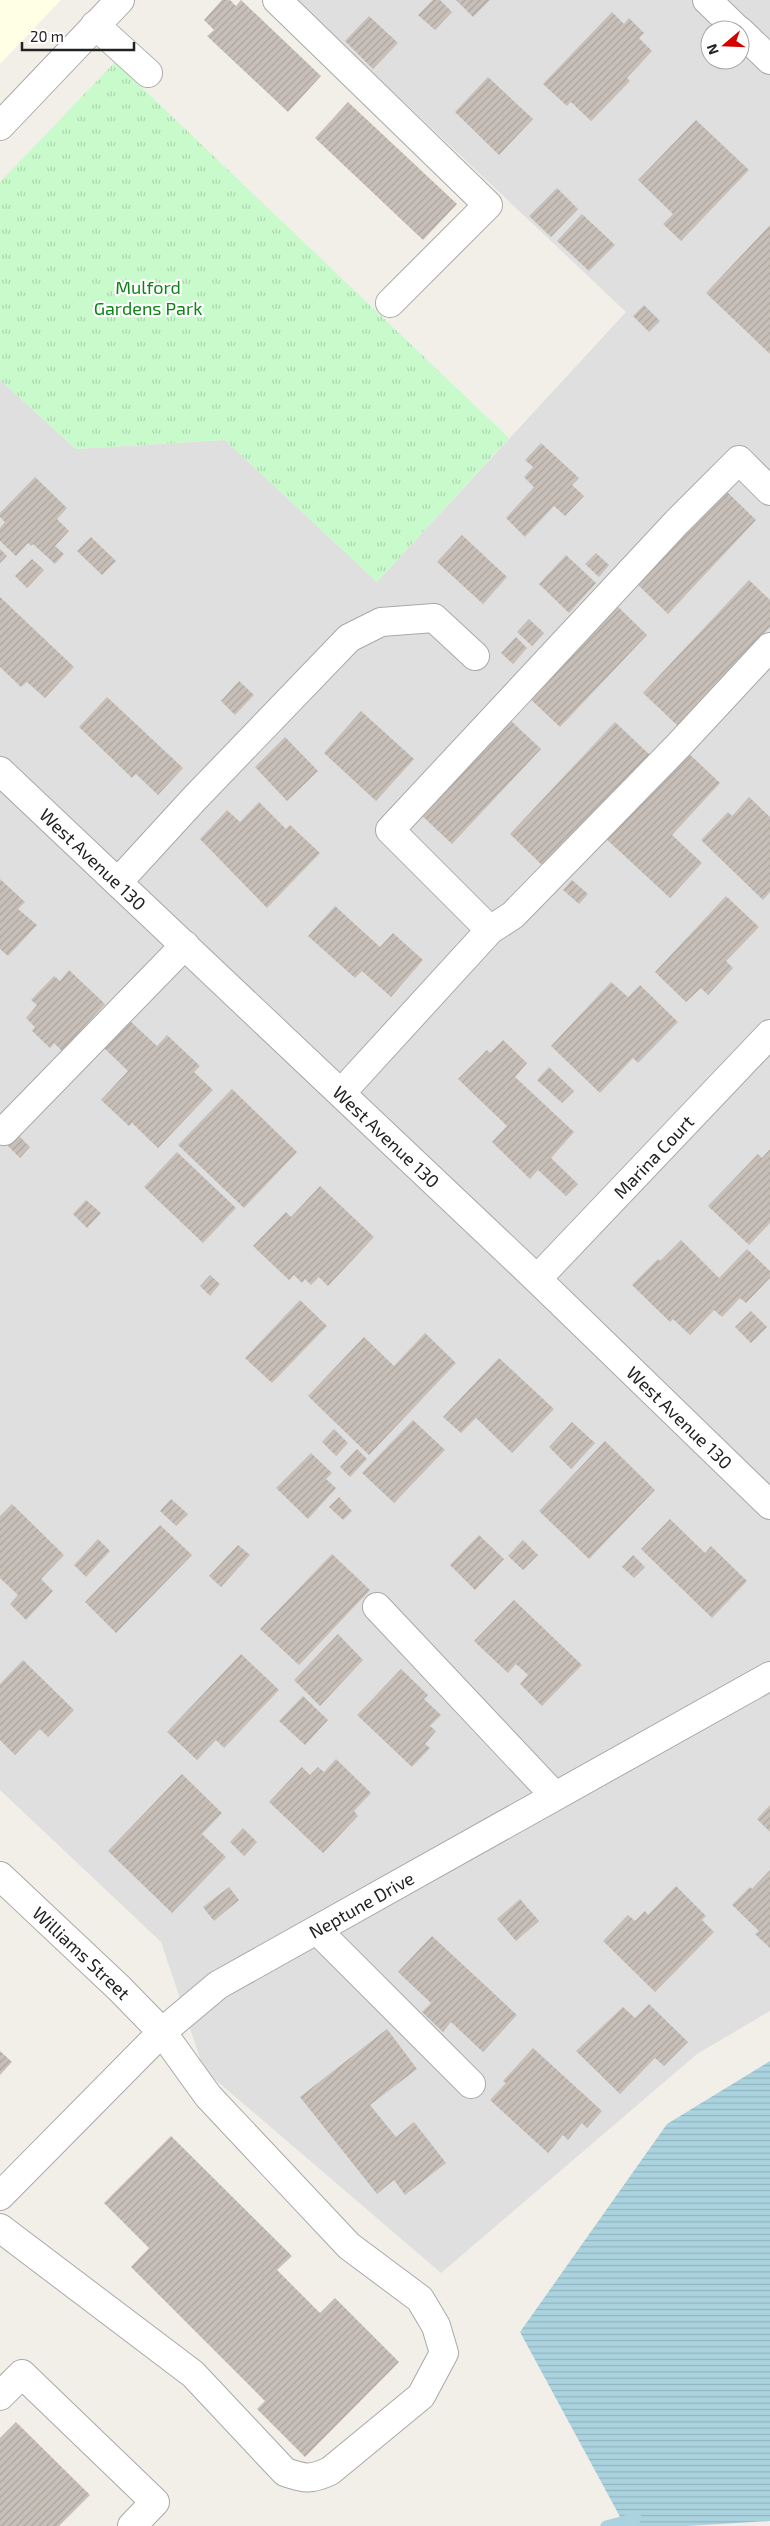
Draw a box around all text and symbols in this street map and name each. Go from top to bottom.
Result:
scale bar [22,20,135,52]
north arrow [700,20,750,70]
text: 20 m [30,27,64,45]
text: N [703,42,722,57]
park label: Mulford Gardens Park [94,276,202,319]
street label: West Avenue 130 [35,803,151,915]
street label: West Avenue 130 [329,1081,444,1192]
street label: Marina Court [609,1110,698,1203]
street label: West Avenue 130 [622,1361,737,1473]
street label: Neptune Drive [305,1867,418,1943]
street label: Williams Street [28,1902,135,2004]

